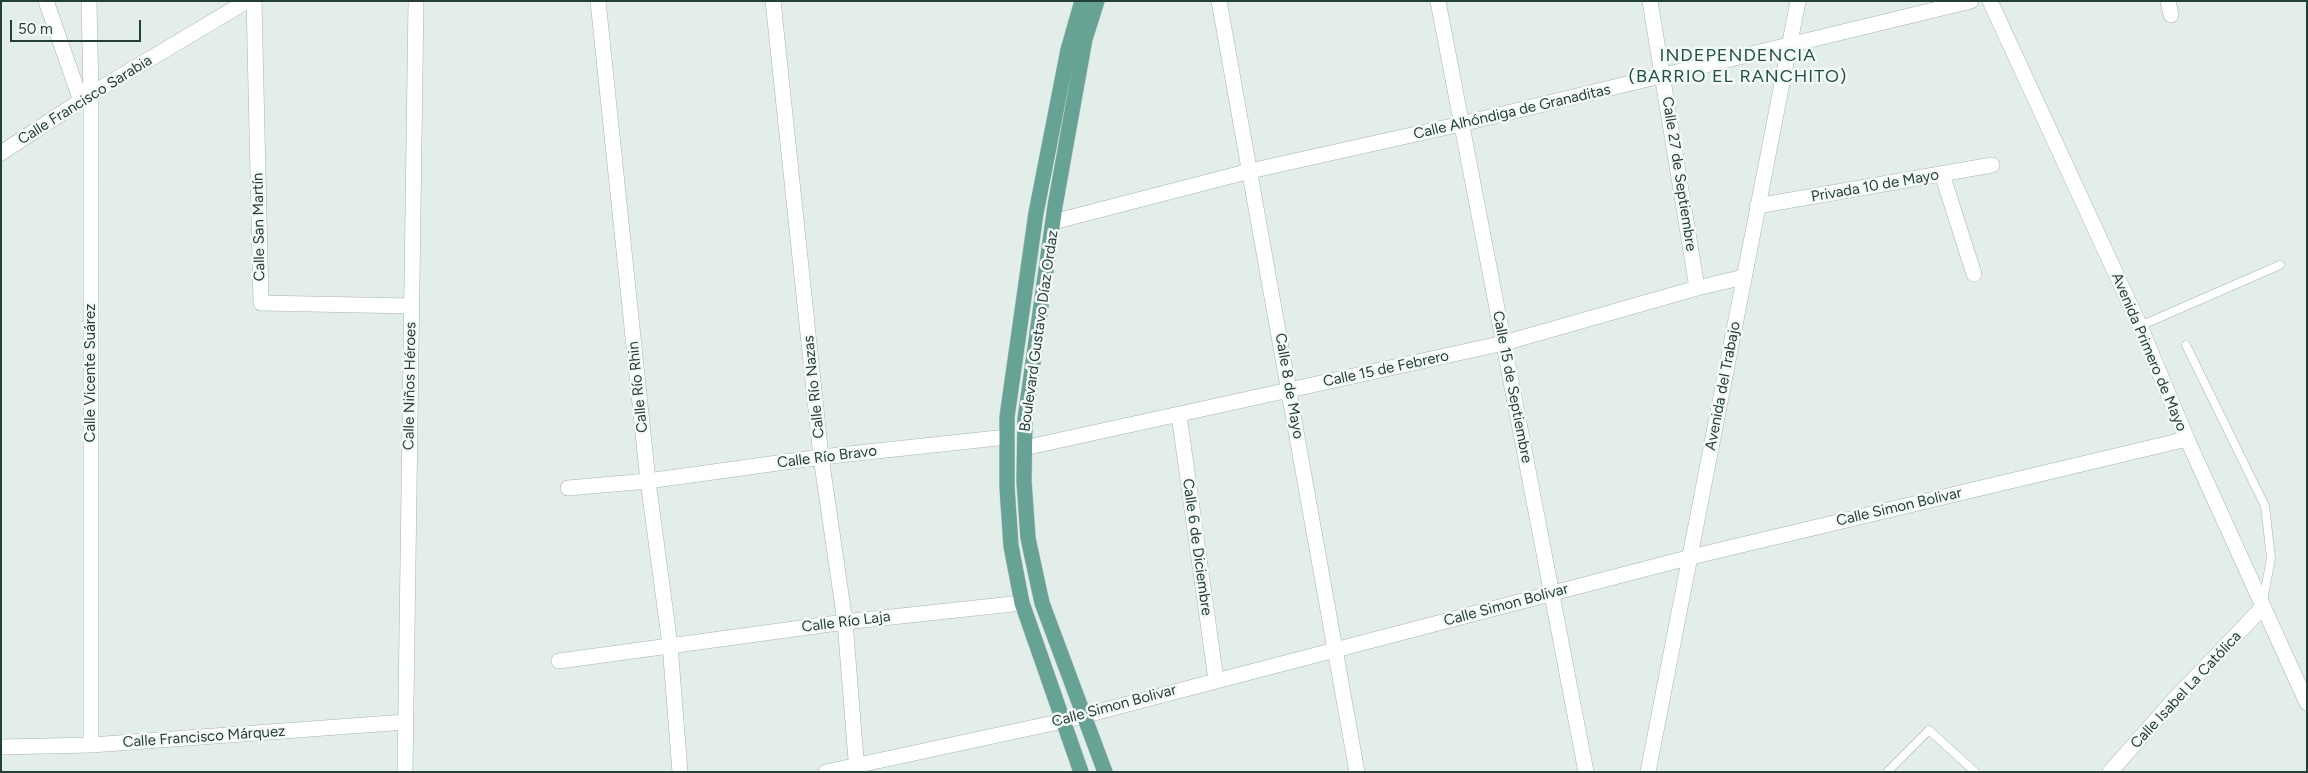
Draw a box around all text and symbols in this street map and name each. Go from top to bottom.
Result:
scale bar [12,10,144,42]
text: 50 m [18,20,53,38]
district label: INDEPENDENCIA (BARRIO EL RANCHITO) [1626,45,1850,88]
street label: Calle Francisco Sarabia [15,51,155,149]
street label: Calle Alhóndiga de Granaditas [1412,81,1612,143]
street label: Calle 27 de Septiembre [1658,95,1700,253]
street label: Privada 10 de Mayo [1810,166,1940,206]
street label: Calle San Martín [249,172,269,282]
street label: Boulevard Gustavo Díaz Ordaz [1016,229,1062,433]
street label: Avenida Primero de Mayo [2107,270,2191,434]
street label: Calle Vicente Suárez [82,304,100,442]
street label: Calle 15 de Septiembre [1488,309,1536,465]
street label: Avenida del Trabajo [1702,320,1744,452]
street label: Calle Niños Héroes [400,322,420,450]
street label: Calle 8 de Mayo [1271,332,1307,440]
street label: Calle Río Nazas [800,335,828,439]
street label: Calle Río Rhin [624,340,652,434]
street label: Calle 15 de Febrero [1321,347,1451,391]
street label: Calle Río Bravo [776,442,878,472]
street label: Calle 6 de Diciembre [1178,477,1216,617]
street label: Calle Simon Bolivar [1835,484,1963,530]
street label: Calle Simon Bolivar [1442,580,1570,630]
street label: Calle Río Laja [801,608,891,636]
street label: Calle Isabel La Católica [2127,627,2245,753]
street label: Calle Simon Bolivar [1050,681,1178,731]
street label: Calle Francisco Márquez [122,722,286,752]

